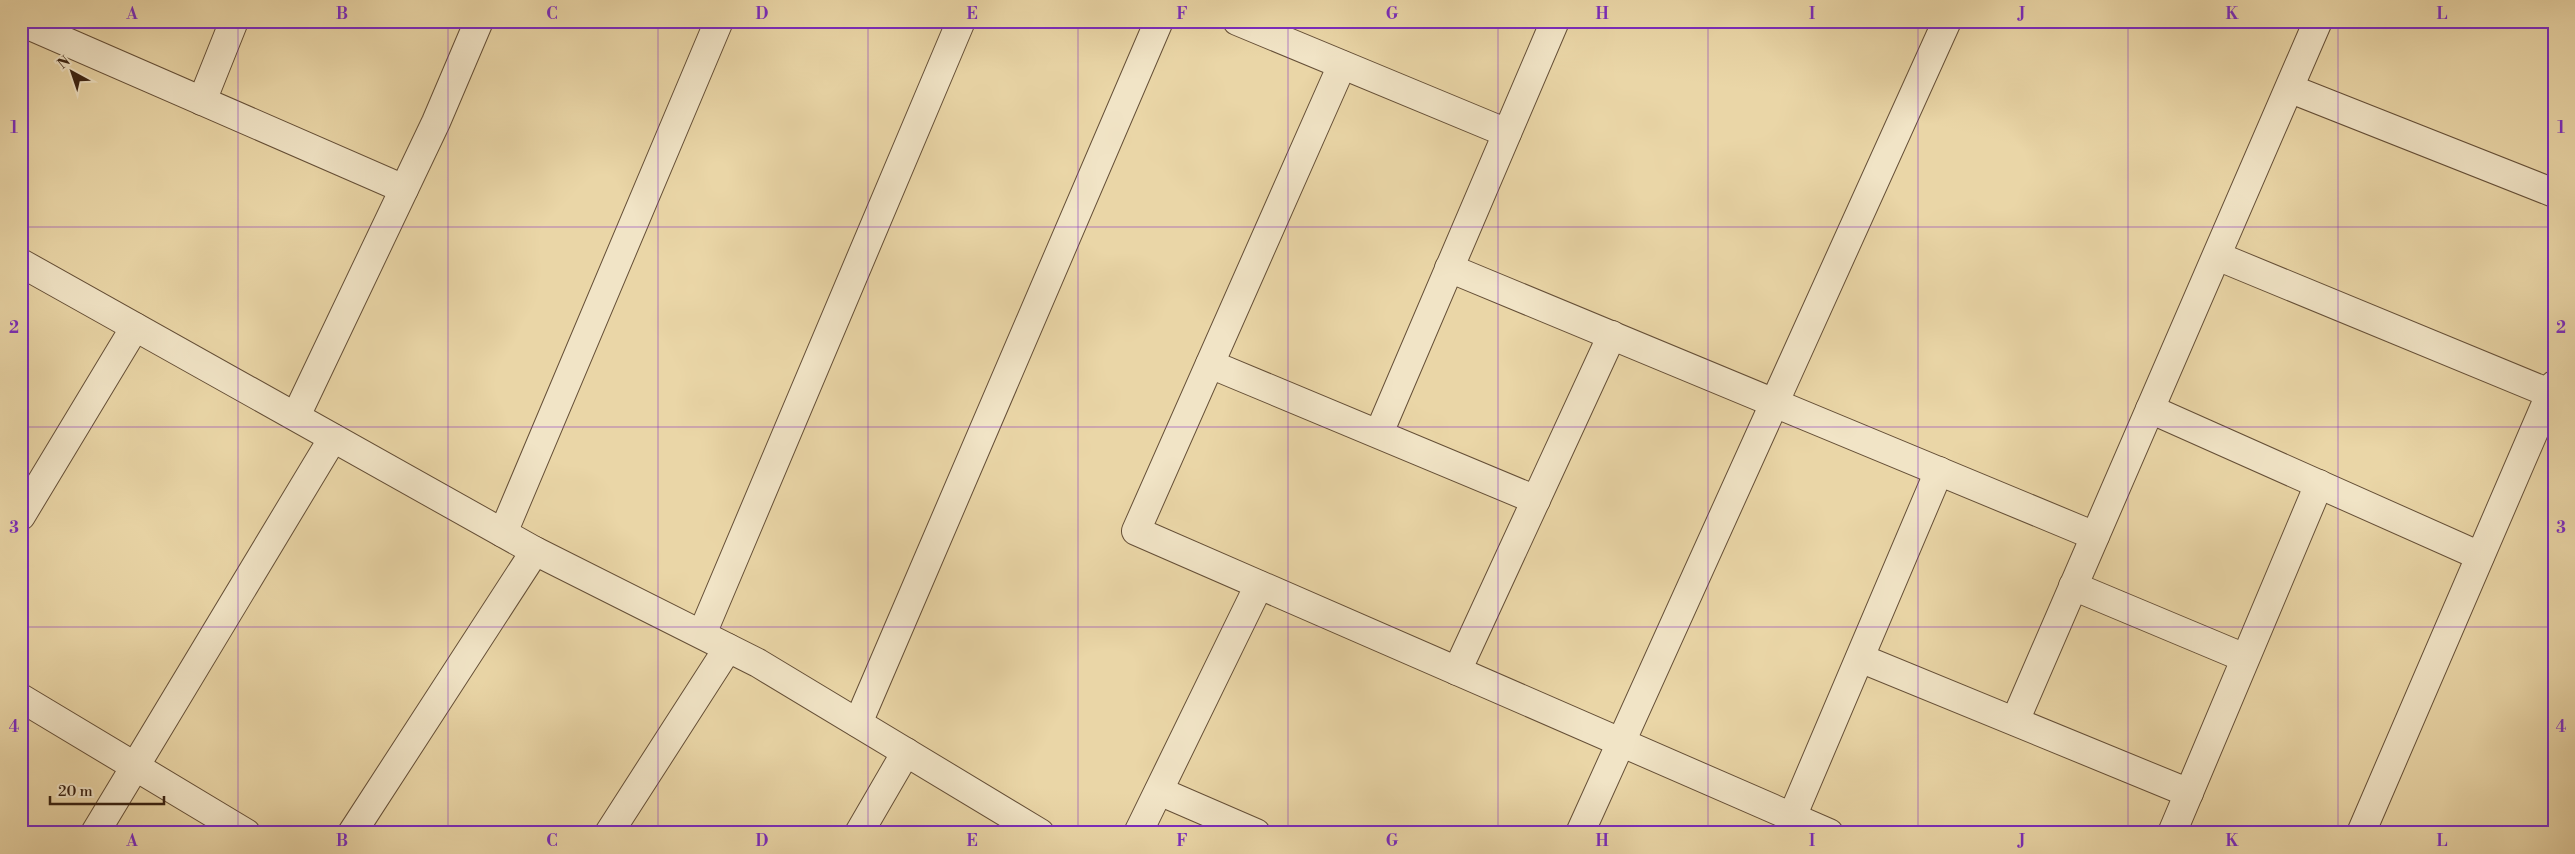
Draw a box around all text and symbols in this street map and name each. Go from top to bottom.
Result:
text: A [125,4,138,24]
text: B [336,4,348,24]
text: C [546,4,558,24]
text: D [756,4,769,24]
text: E [966,4,978,24]
text: F [1176,4,1188,24]
text: G [1386,4,1399,24]
text: H [1595,4,1609,24]
text: I [1809,4,1815,24]
text: J [2017,4,2025,24]
text: K [2226,4,2240,24]
text: L [2437,4,2448,24]
north arrow [48,48,98,98]
text: N [54,52,74,73]
text: 1 [10,118,18,138]
text: 1 [2557,118,2565,138]
text: 2 [9,318,19,338]
text: 2 [2556,318,2566,338]
text: 3 [9,518,19,538]
text: 3 [2556,518,2566,538]
text: 4 [9,717,20,737]
text: 4 [2556,717,2567,737]
scale bar [50,774,164,806]
text: 20 m [58,782,93,801]
text: A [125,831,138,851]
text: B [336,831,348,851]
text: C [546,831,558,851]
text: D [756,831,769,851]
text: E [966,831,978,851]
text: F [1176,831,1188,851]
text: G [1386,831,1399,851]
text: H [1595,831,1609,851]
text: I [1809,831,1815,851]
text: J [2017,831,2025,851]
text: K [2226,831,2240,851]
text: L [2437,831,2448,851]

